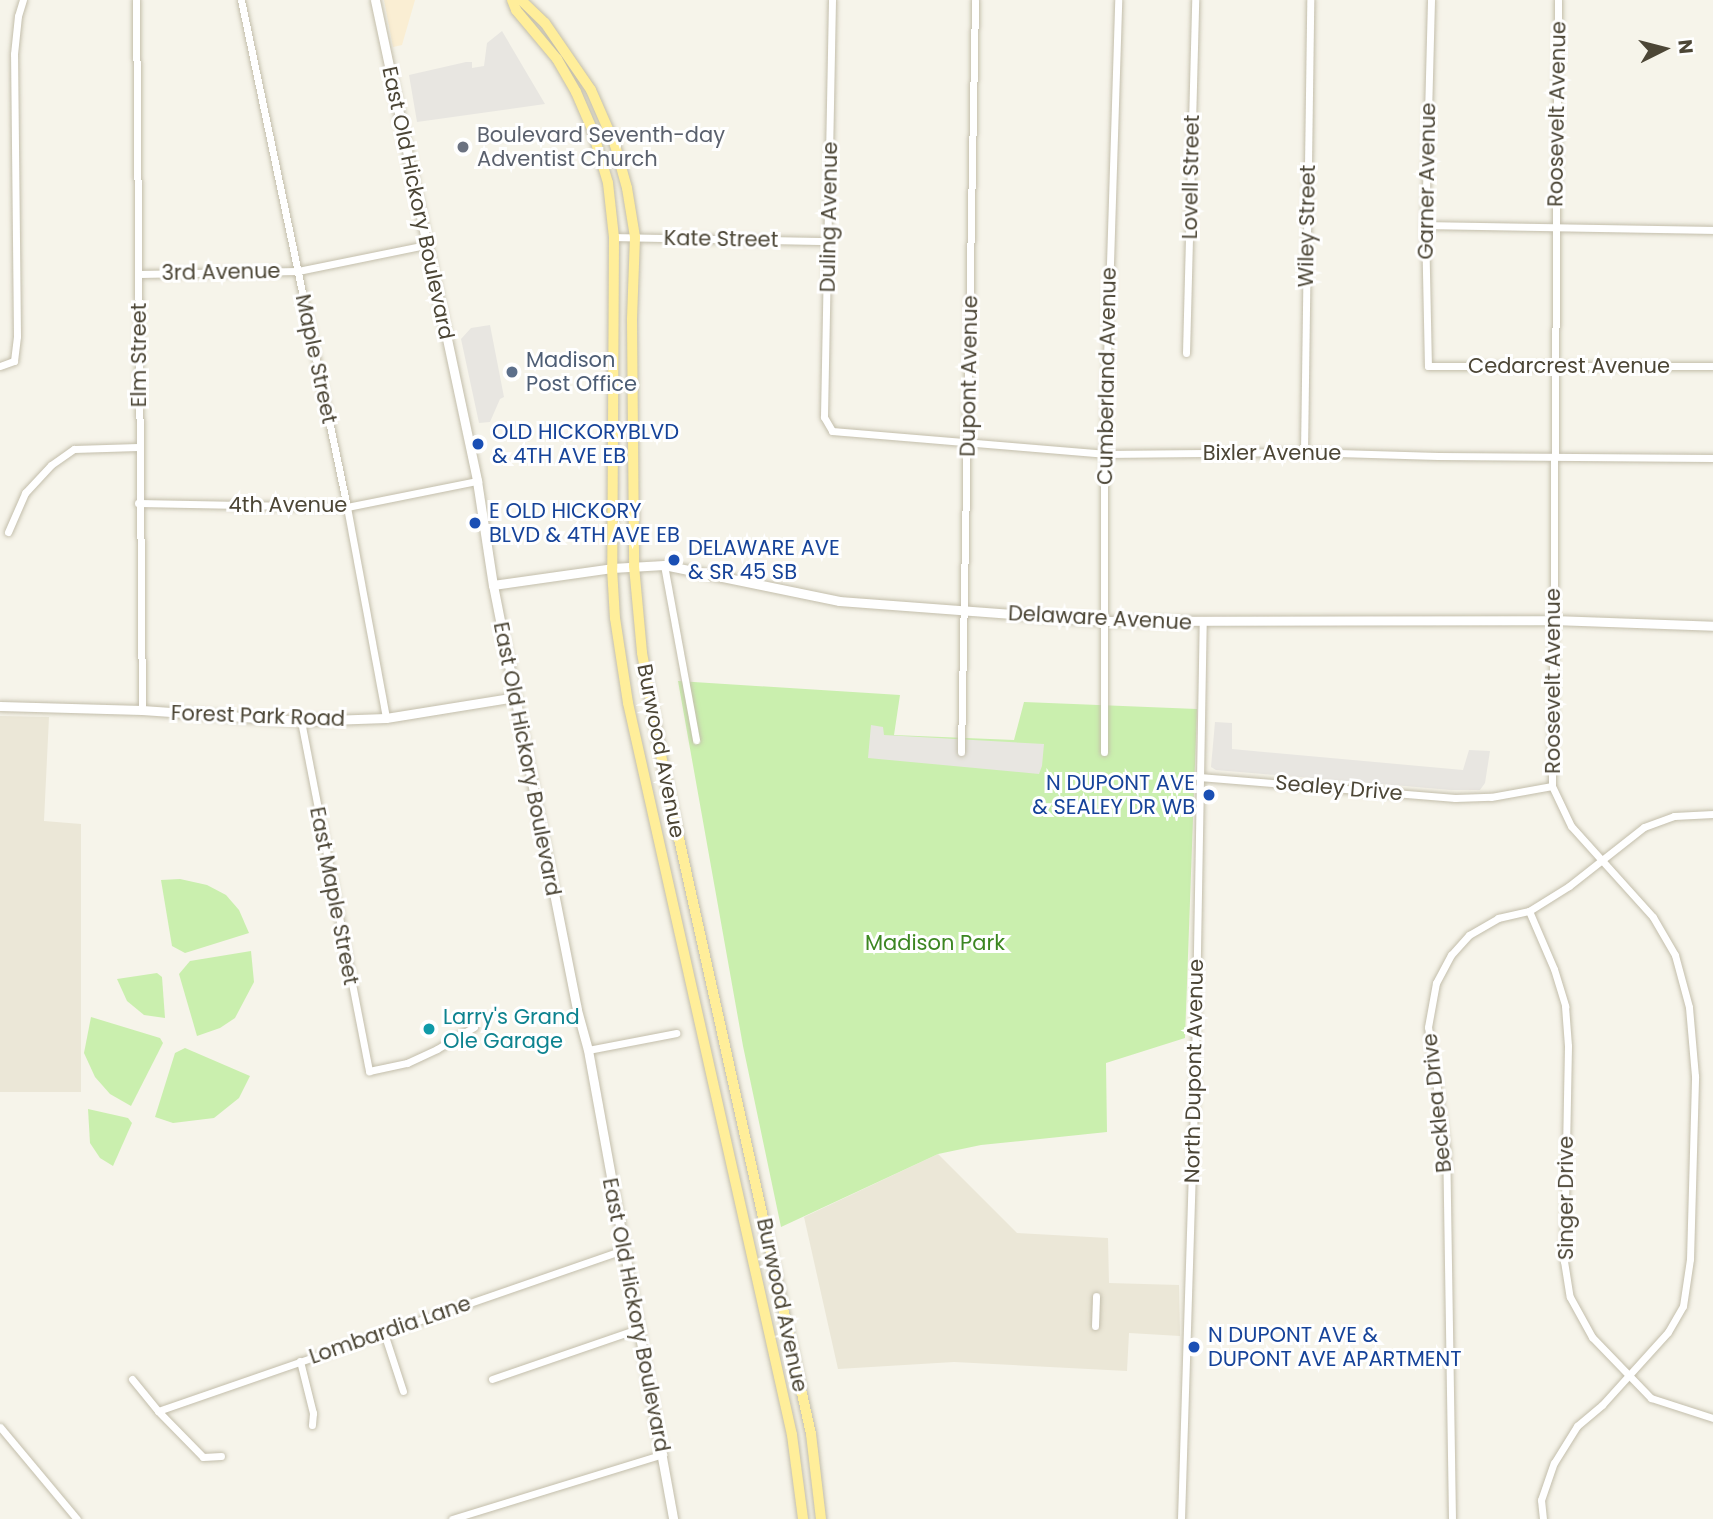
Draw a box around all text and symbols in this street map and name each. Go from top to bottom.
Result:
north arrow [1629,14,1699,84]
street label: Roosevelt Avenue [1543,21,1571,207]
text: N [1671,38,1700,55]
street label: East Old Hickory Boulevard [377,64,459,342]
street label: Garner Avenue [1413,102,1441,260]
street label: Lovell Street [1177,114,1205,240]
place label: Boulevard Seventh-day Adventist Church [477,122,725,172]
marker: Boulevard Seventh-day Adventist Church [455,139,471,155]
street label: Duling Avenue [815,141,843,293]
street label: Wiley Street [1293,164,1321,288]
street label: Kate Street [664,225,778,253]
street label: 3rd Avenue [161,258,281,286]
street label: Cumberland Avenue [1093,267,1121,485]
street label: Maple Street [290,292,342,426]
street label: Dupont Avenue [955,295,983,457]
street label: Elm Street [126,303,152,407]
place label: Madison Post Office [526,347,637,397]
street label: Cedarcrest Avenue [1468,353,1670,379]
marker: Madison Post Office [504,364,520,380]
place label: OLD HICKORYBLVD & 4TH AVE EB [492,419,679,469]
marker: OLD HICKORYBLVD & 4TH AVE EB [470,436,486,452]
street label: Bixler Avenue [1203,440,1341,466]
street label: 4th Avenue [229,492,347,518]
place label: E OLD HICKORY BLVD & 4TH AVE EB [489,498,680,548]
marker: E OLD HICKORY BLVD & 4TH AVE EB [467,515,483,531]
place label: DELAWARE AVE & SR 45 SB [688,535,840,585]
marker: DELAWARE AVE & SR 45 SB [666,552,682,568]
street label: Roosevelt Avenue [1540,588,1566,774]
street label: Delaware Avenue [1007,601,1193,635]
street label: East Old Hickory Boulevard [488,620,566,898]
street label: Burwood Avenue [632,662,690,840]
street label: Forest Park Road [170,700,346,732]
place label: N DUPONT AVE & SEALEY DR WB [1032,770,1195,820]
street label: Sealey Drive [1274,770,1404,806]
marker: N DUPONT AVE & SEALEY DR WB [1201,787,1217,803]
street label: East Maple Street [304,805,364,987]
park label: Madison Park [865,930,1005,956]
street label: North Dupont Avenue [1179,959,1209,1183]
place label: Larry's Grand Ole Garage [443,1004,580,1054]
marker: Larry's Grand Ole Garage [421,1021,437,1037]
street label: Becklea Drive [1417,1032,1457,1174]
street label: Singer Drive [1553,1136,1579,1260]
street label: East Old Hickory Boulevard [597,1176,675,1454]
street label: Burwood Avenue [751,1216,813,1394]
street label: Lombardia Lane [306,1291,474,1369]
place label: N DUPONT AVE & DUPONT AVE APARTMENT [1208,1322,1462,1372]
marker: N DUPONT AVE & DUPONT AVE APARTMENT [1186,1339,1202,1355]

